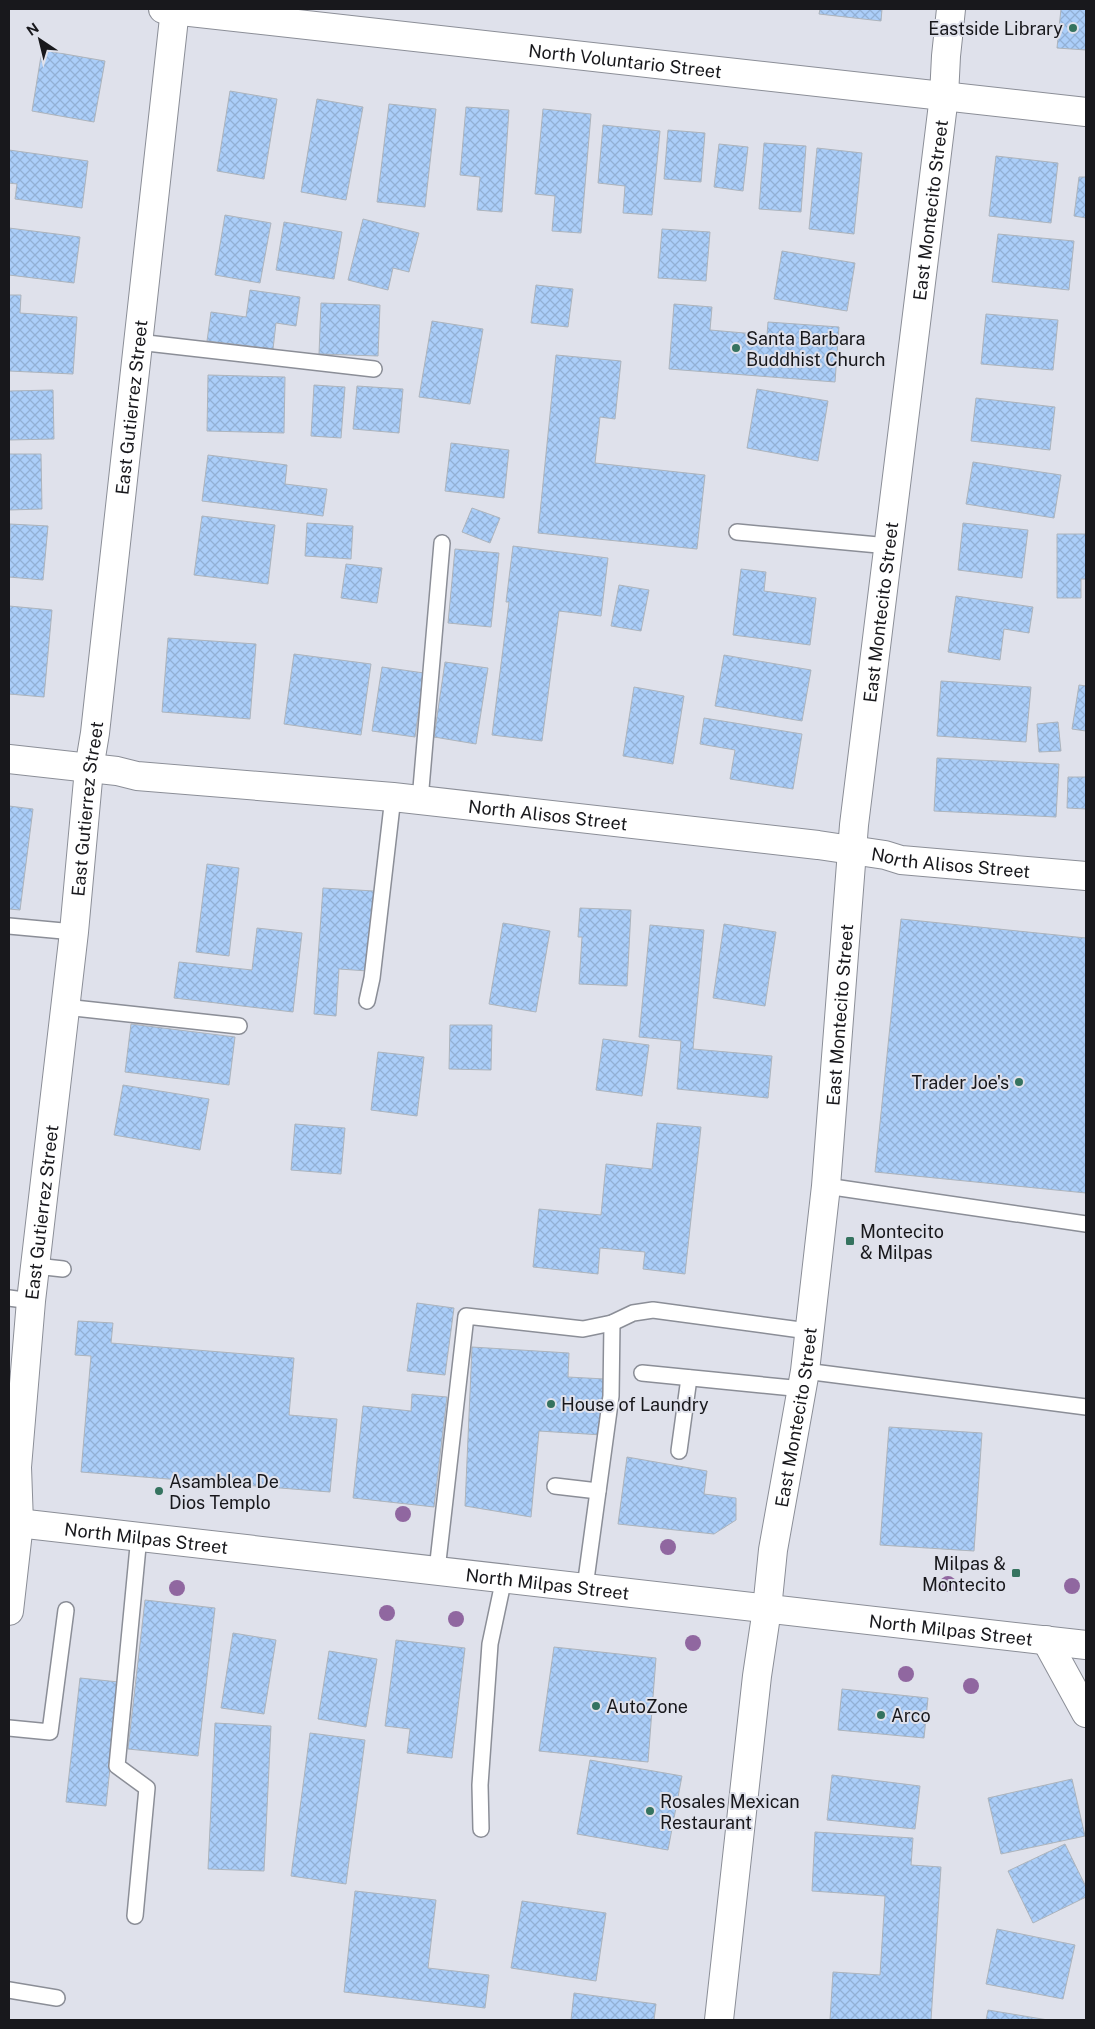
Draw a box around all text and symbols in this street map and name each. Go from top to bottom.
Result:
north arrow [15,15,65,65]
place label: Eastside Library [928,18,1063,39]
text: N [23,20,42,39]
marker: Eastside Library [1067,22,1079,34]
street label: North Voluntario Street [527,39,723,82]
street label: East Montecito Street [908,118,951,302]
street label: East Gutierrez Street [111,319,151,496]
place label: Santa Barbara Buddhist Church [746,328,886,370]
marker: Santa Barbara Buddhist Church [730,342,742,354]
street label: East Montecito Street [859,520,902,704]
street label: East Gutierrez Street [67,720,107,897]
street label: North Alisos Street [467,795,629,834]
street label: North Alisos Street [870,843,1031,882]
street label: East Montecito Street [822,923,857,1106]
place label: Trader Joe's [912,1072,1009,1093]
marker: Trader Joe's [1013,1076,1025,1088]
street label: East Gutierrez Street [21,1124,62,1301]
place label: Montecito & Milpas [860,1221,944,1263]
marker: Montecito & Milpas [844,1235,856,1247]
street label: East Montecito Street [770,1326,820,1509]
place label: House of Laundry [561,1394,709,1415]
marker: House of Laundry [545,1398,557,1410]
place label: Asamblea De Dios Templo [169,1471,279,1513]
marker: Asamblea De Dios Templo [153,1485,165,1497]
street label: North Milpas Street [63,1518,229,1557]
place label: Milpas & Montecito [922,1553,1006,1595]
street label: North Milpas Street [465,1564,630,1603]
marker: Milpas & Montecito [1010,1567,1022,1579]
street label: North Milpas Street [868,1610,1034,1649]
place label: AutoZone [606,1696,688,1717]
marker: AutoZone [590,1700,602,1712]
place label: Arco [891,1705,931,1726]
marker: Arco [875,1709,887,1721]
place label: Rosales Mexican Restaurant [660,1791,800,1833]
marker: Rosales Mexican Restaurant [644,1805,656,1817]

